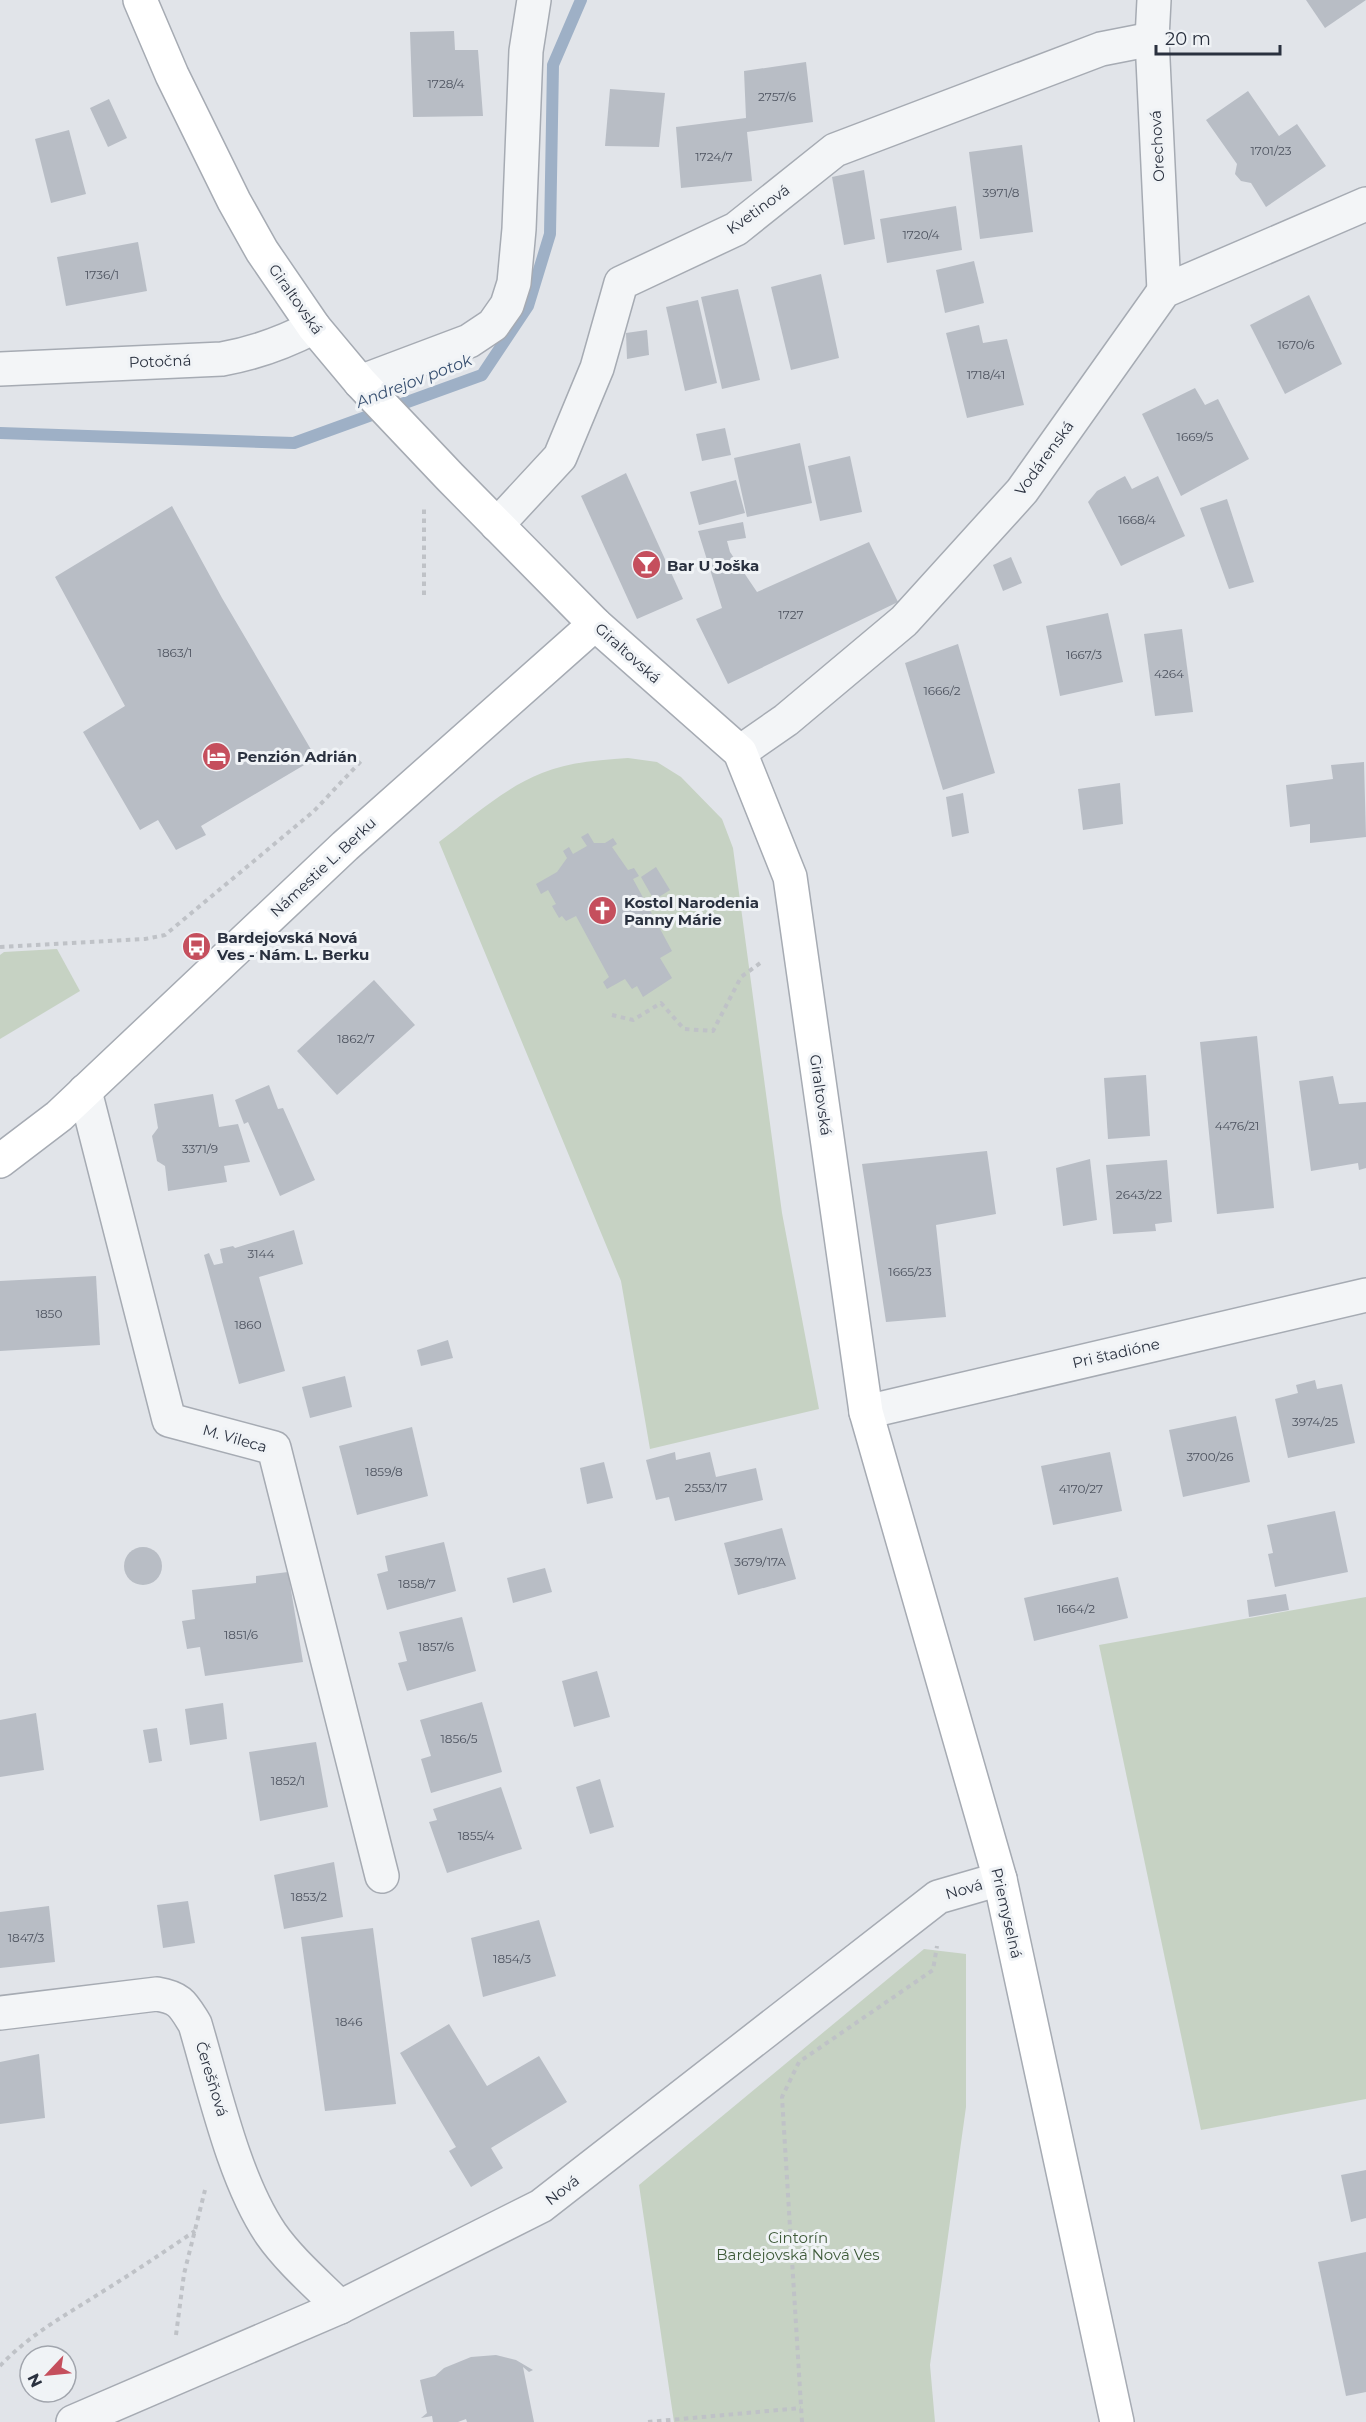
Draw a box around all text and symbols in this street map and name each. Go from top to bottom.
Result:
scale bar [1156,18,1280,56]
text: 20 m [1165,28,1211,50]
house number: 1728/4 [427,76,465,91]
house number: 2757/6 [758,89,796,104]
street label: Orechová [1146,110,1168,182]
house number: 1701/23 [1250,143,1292,158]
house number: 1724/7 [695,149,733,164]
street label: Kvetinová [723,180,793,238]
house number: 3971/8 [983,185,1020,200]
house number: 1720/4 [902,227,940,242]
street label: Giraltovská [265,260,327,338]
house number: 1736/1 [85,267,119,282]
house number: 1670/6 [1277,337,1315,352]
street label: Potočná [128,350,192,372]
water label: Andrejov potok [352,350,476,412]
house number: 1718/41 [967,367,1005,382]
street label: Vodárenská [1010,417,1078,499]
house number: 1669/5 [1177,429,1214,444]
house number: 1668/4 [1118,512,1156,527]
bar icon: Bar U Joška [630,549,662,581]
place label: Bar U Joška [667,556,759,575]
house number: 1727 [778,607,804,622]
street label: Giraltovská [591,619,665,687]
house number: 1863/1 [158,645,192,660]
house number: 1667/3 [1066,647,1102,662]
house number: 4264 [1154,666,1184,681]
house number: 1666/2 [923,683,961,698]
hotel icon: Penzión Adrián [200,740,232,772]
place label: Penzión Adrián [237,747,357,766]
street label: Námestie L. Berku [266,813,380,921]
place label: Kostol Narodenia Panny Márie [624,893,759,929]
church icon: Kostol Narodenia Panny Márie [587,895,619,927]
place label: Bardejovská Nová Ves - Nám. L. Berku [216,928,369,964]
bus stop icon: Bardejovská Nová Ves - Nám. L. Berku [180,930,212,962]
house number: 1862/7 [337,1031,375,1046]
street label: Giraltovská [806,1053,836,1137]
house number: 4476/21 [1215,1118,1259,1133]
house number: 3371/9 [182,1141,218,1156]
house number: 2643/22 [1116,1187,1162,1202]
house number: 3144 [248,1246,275,1261]
house number: 1665/23 [888,1264,932,1279]
house number: 1850 [36,1306,62,1321]
house number: 1860 [234,1317,262,1332]
street label: Pri štadióne [1070,1334,1162,1372]
house number: 3974/25 [1292,1414,1338,1429]
street label: M. Vileca [201,1420,269,1456]
house number: 3700/26 [1186,1449,1234,1464]
house number: 1859/8 [365,1464,403,1479]
house number: 2553/17 [685,1480,727,1495]
house number: 4170/27 [1059,1481,1103,1496]
house number: 3679/17A [734,1554,786,1569]
house number: 1858/7 [398,1576,436,1591]
house number: 1664/2 [1057,1601,1095,1616]
house number: 1851/6 [224,1627,258,1642]
house number: 1857/6 [418,1639,454,1654]
house number: 1856/5 [440,1731,478,1746]
house number: 1852/1 [271,1773,305,1788]
house number: 1855/4 [458,1828,494,1843]
street label: Priemyselná [987,1866,1027,1960]
street label: Nová [943,1875,985,1903]
house number: 1853/2 [291,1889,327,1904]
house number: 1847/3 [8,1930,45,1945]
house number: 1854/3 [493,1951,531,1966]
house number: 1846 [335,2014,363,2029]
street label: Čerešňová [192,2039,232,2119]
street label: Nová [541,2171,583,2209]
park label: Cintorín Bardejovská Nová Ves [716,2228,880,2264]
north arrow [18,2344,78,2404]
text: N [24,2370,46,2390]

